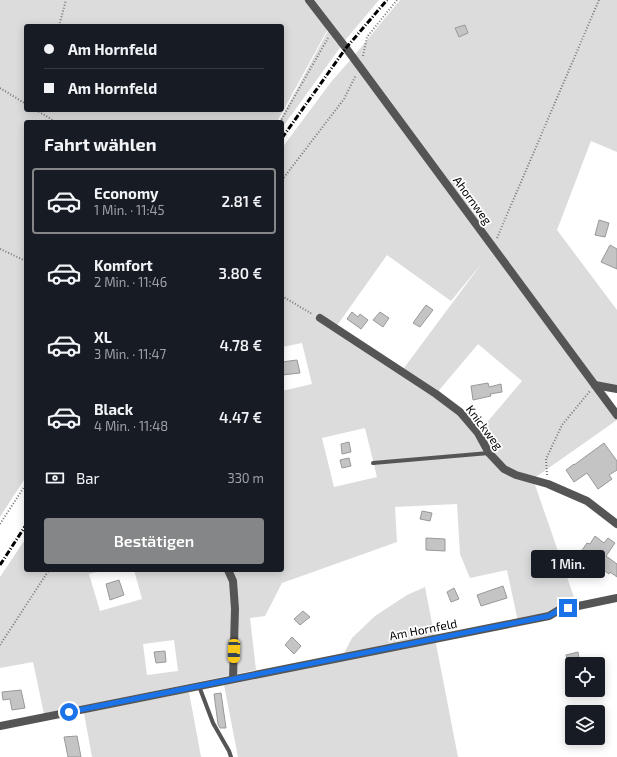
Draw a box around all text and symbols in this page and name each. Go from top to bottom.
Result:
text: Am Hornfeld [68,40,157,58]
text: Am Hornfeld [68,79,157,97]
text: Fahrt wählen [44,133,157,155]
street label: Ahornweg [451,173,495,227]
icon: car [46,183,82,219]
text: Economy [94,184,159,202]
text: 2.81 € [221,192,262,210]
text: 1 Min. · 11:45 [94,202,164,218]
icon: car [46,255,82,291]
text: Komfort [94,256,153,274]
text: 3.80 € [219,264,262,282]
text: 2 Min. · 11:46 [94,274,167,290]
icon: car [46,327,82,363]
text: XL [94,328,112,346]
text: 4.78 € [220,336,262,354]
text: 3 Min. · 11:47 [94,346,166,362]
icon: car [46,399,82,435]
text: Black [94,400,133,418]
street label: Knickweg [464,402,506,452]
text: 4.47 € [219,408,262,426]
text: 4 Min. · 11:48 [94,418,168,434]
icon: cash [44,467,66,489]
text: Bar [76,469,100,487]
text: 330 m [227,470,264,486]
button: Bestätigen [44,518,264,564]
callout: 1 Min. [531,550,605,578]
text: 1 Min. [551,556,585,572]
route end [559,599,577,617]
street label: Am Hornfeld [388,616,458,642]
car [228,639,240,663]
map controls [565,657,605,745]
button: locate [565,657,605,697]
route start [60,703,78,721]
button: layers [565,705,605,745]

